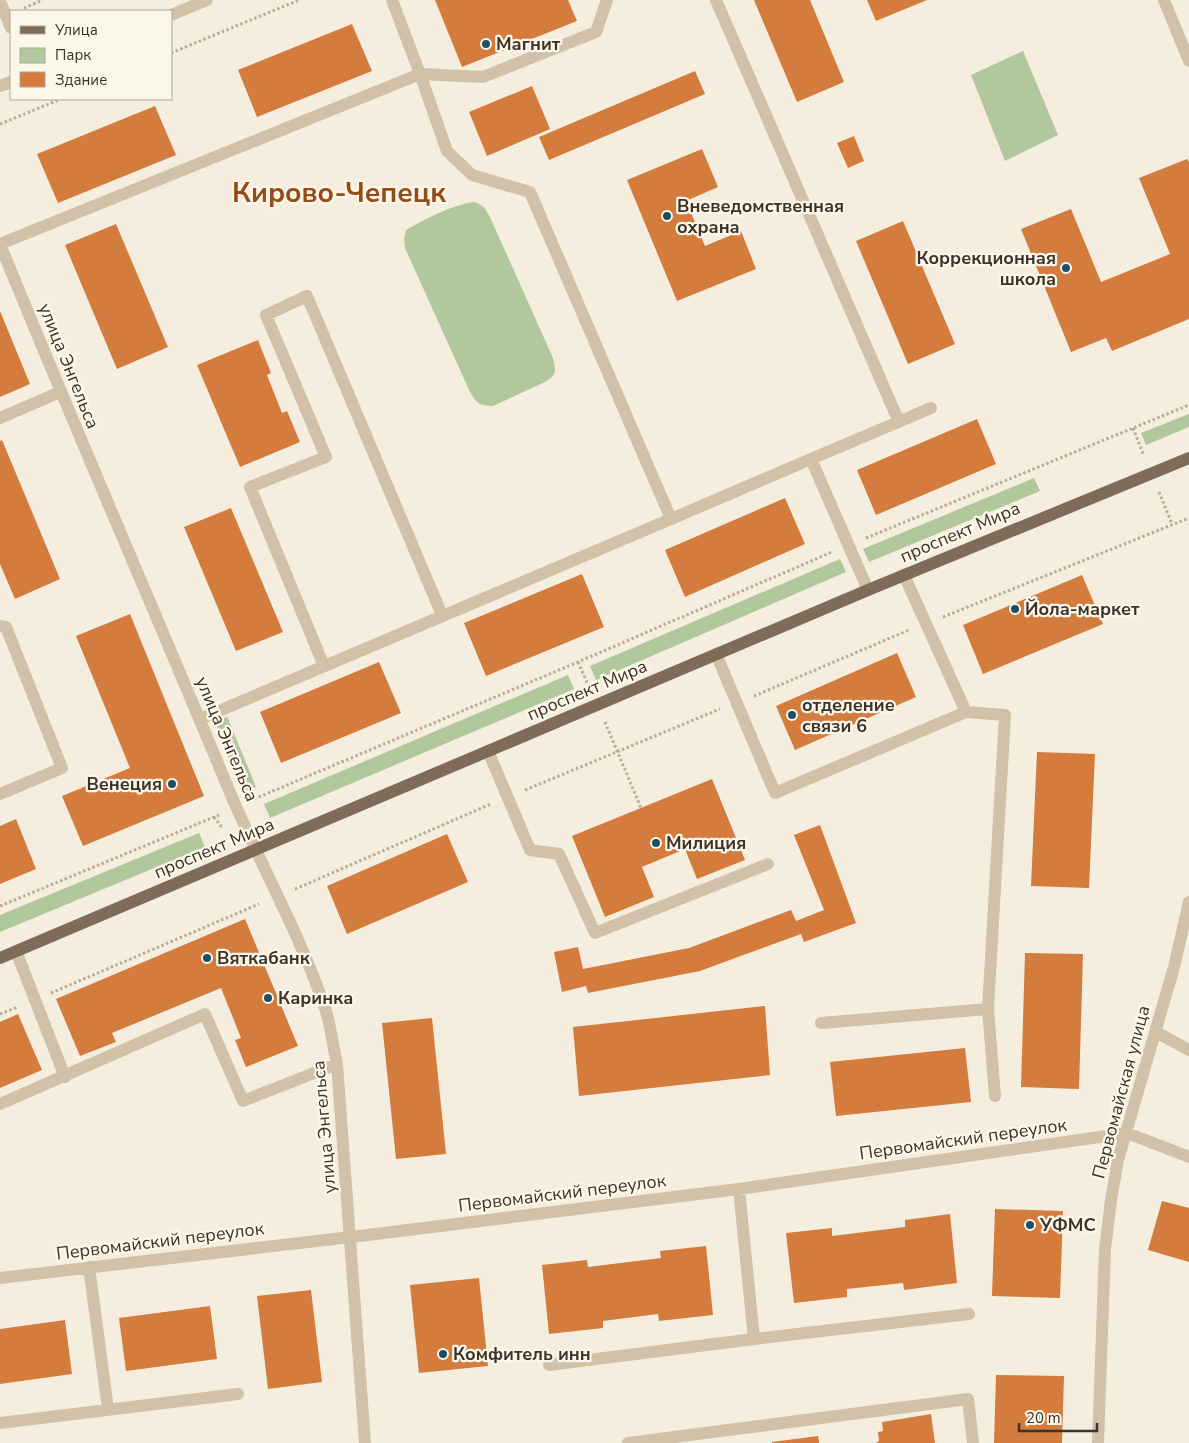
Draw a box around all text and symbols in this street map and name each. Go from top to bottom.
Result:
legend [10,10,172,100]
text: Улица [54,20,98,40]
place label: Магнит [496,32,561,56]
marker: Магнит [480,38,492,50]
text: Парк [55,45,91,65]
text: Здание [55,70,107,90]
district label: Кирово-Чепецк [232,174,446,212]
place label: Вневедомственная охрана [677,194,844,239]
marker: Вневедомственная охрана [661,210,673,222]
place label: Коррекционная школа [916,246,1056,291]
marker: Коррекционная школа [1060,262,1072,274]
street label: улица Энгельса [33,300,105,432]
street label: проспект Мира [896,496,1024,568]
place label: Йола-маркет [1025,597,1140,621]
marker: Йола-маркет [1009,603,1021,615]
street label: проспект Мира [523,654,651,726]
street label: улица Энгельса [190,673,264,805]
place label: отделение связи 6 [802,693,895,738]
marker: отделение связи 6 [786,709,798,721]
place label: Венеция [86,772,162,796]
marker: Венеция [166,778,178,790]
street label: проспект Мира [150,812,278,884]
place label: Милиция [666,831,746,855]
marker: Милиция [650,837,662,849]
place label: Вяткабанк [217,946,311,970]
marker: Вяткабанк [201,952,213,964]
place label: Каринка [278,986,353,1010]
marker: Каринка [262,992,274,1004]
street label: Первомайская улица [1086,1003,1156,1181]
street label: улица Энгельса [306,1060,342,1194]
street label: Первомайский переулок [858,1112,1069,1165]
street label: Первомайский переулок [457,1168,668,1218]
place label: УФМС [1039,1213,1096,1237]
street label: Первомайский переулок [55,1216,266,1266]
marker: УФМС [1024,1219,1036,1231]
place label: Комфитель инн [453,1342,591,1366]
marker: Комфитель инн [437,1348,449,1360]
scale bar [1019,1400,1096,1432]
text: 20 m [1026,1408,1061,1428]

